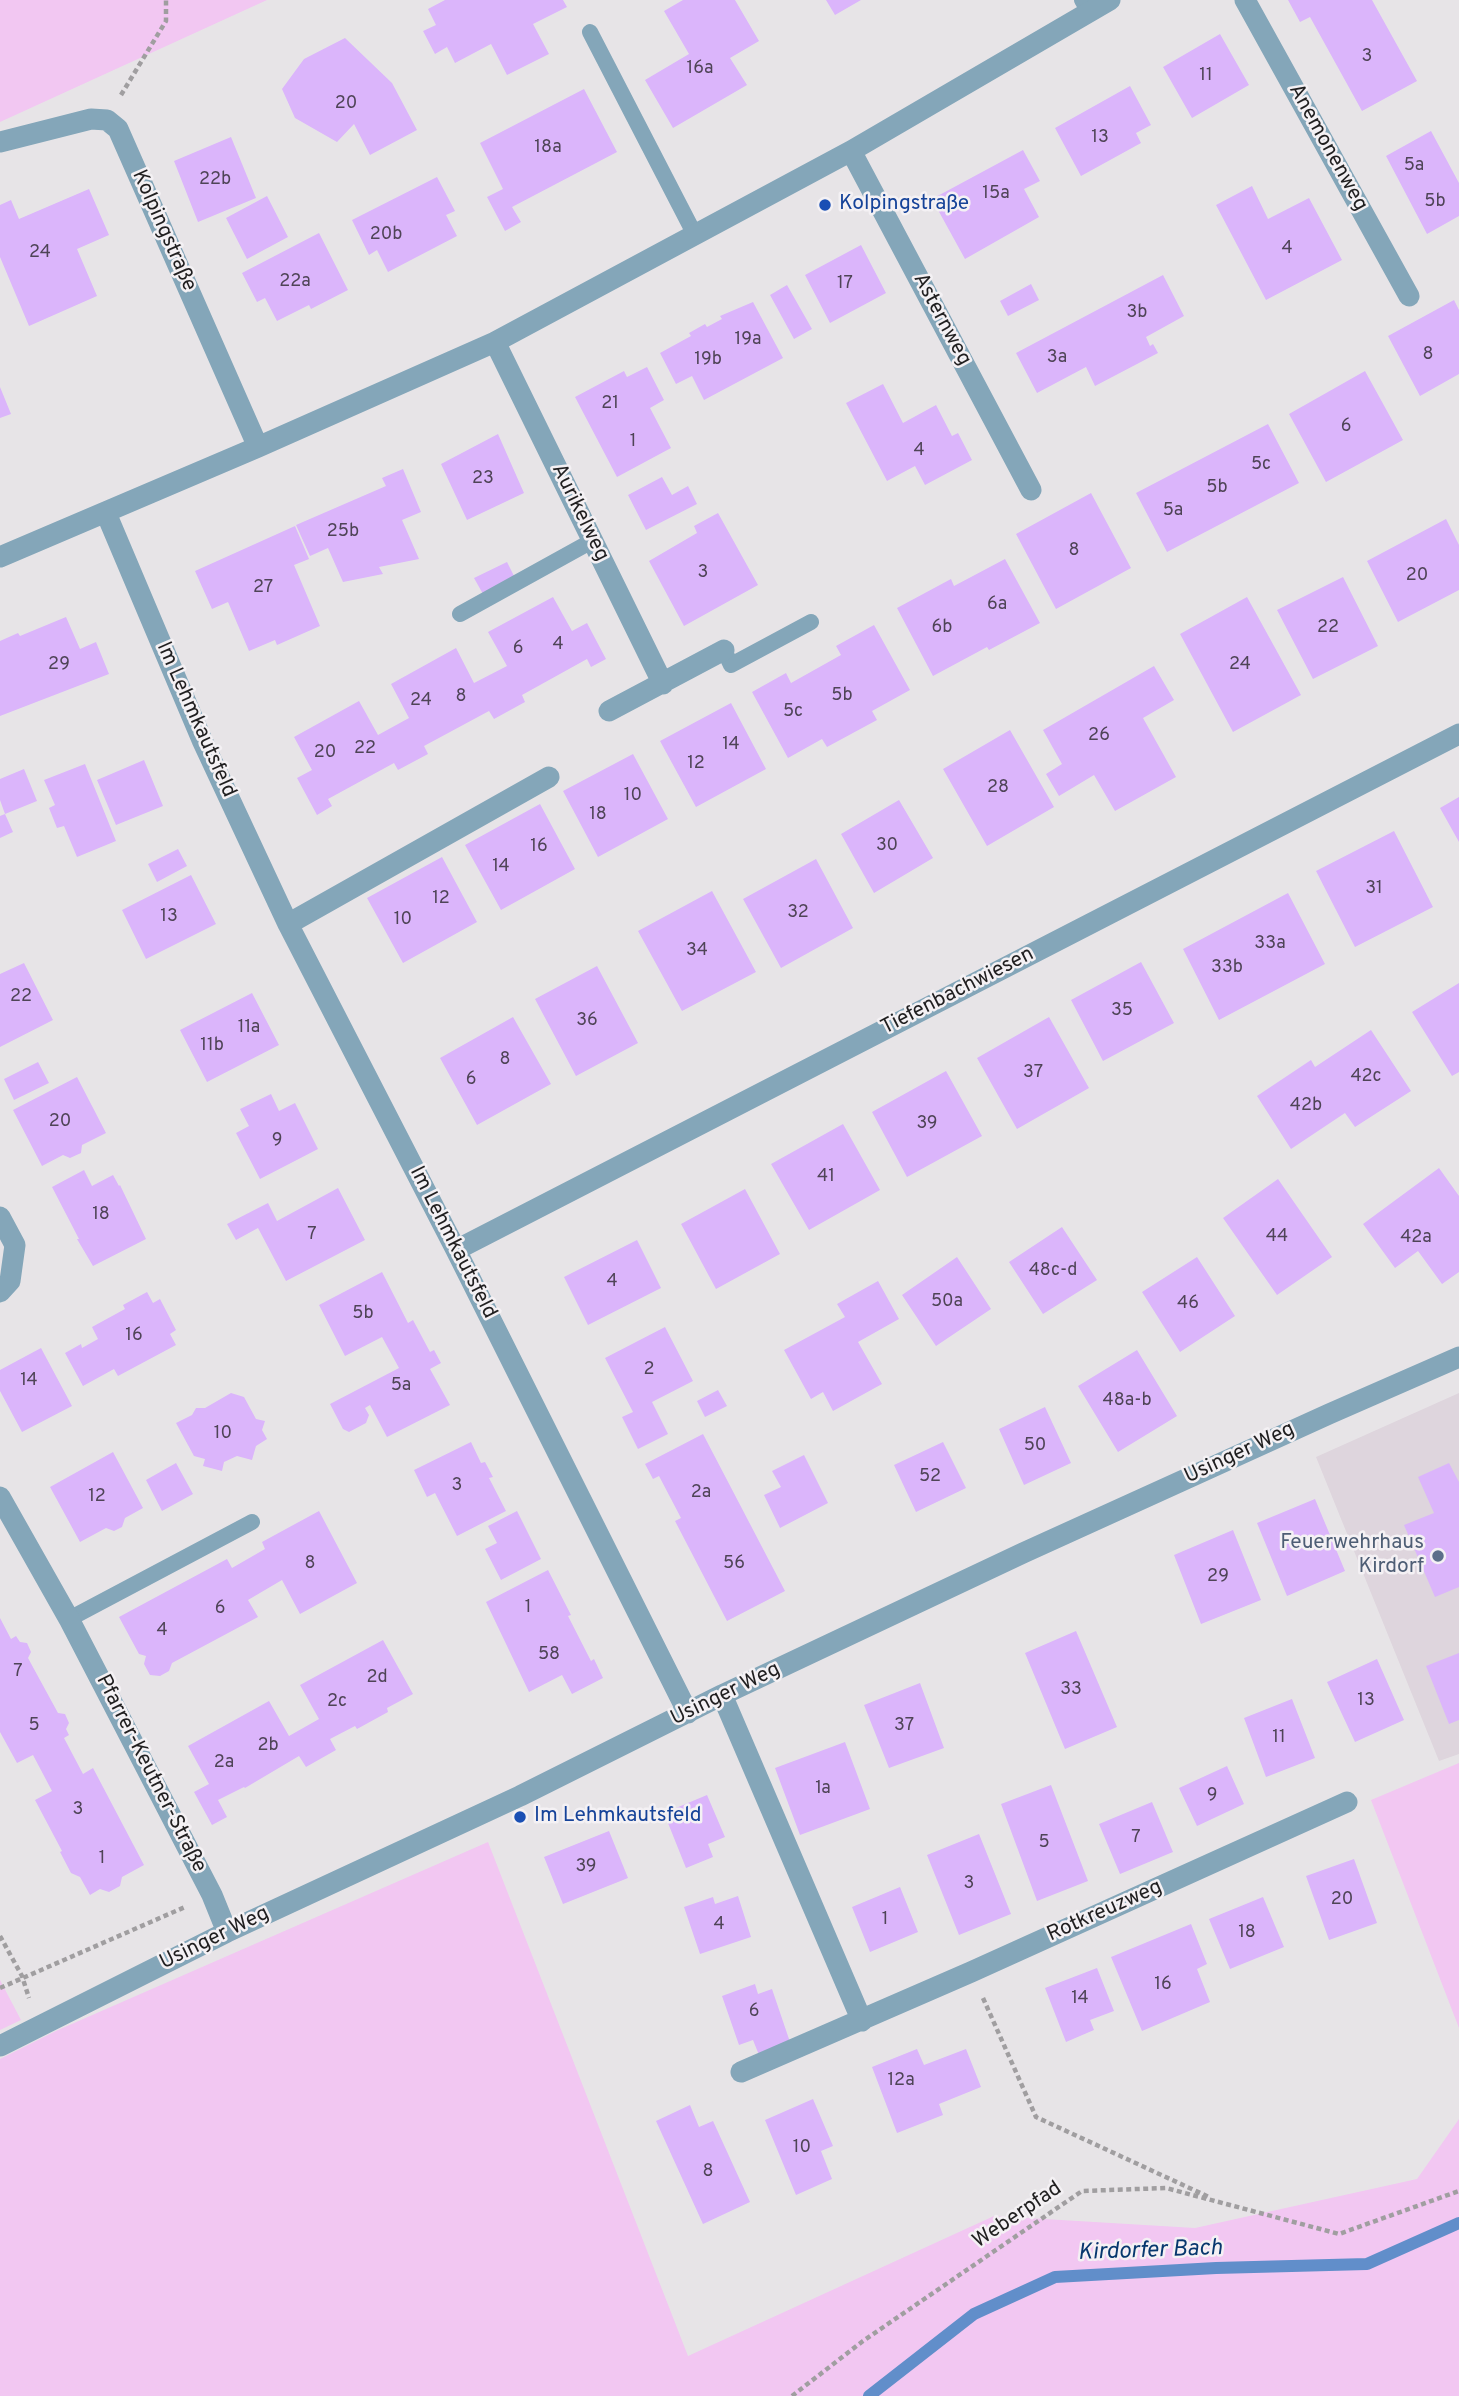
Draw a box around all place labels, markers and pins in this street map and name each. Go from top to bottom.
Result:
place label: Kolpingstraße [839,192,969,218]
marker: Kolpingstraße [817,197,833,213]
place label: Feuerwehrhaus Kirdorf [1280,1531,1424,1581]
marker: Feuerwehrhaus Kirdorf [1430,1548,1446,1564]
place label: Im Lehmkautsfeld [534,1804,702,1830]
marker: Im Lehmkautsfeld [512,1809,528,1825]

